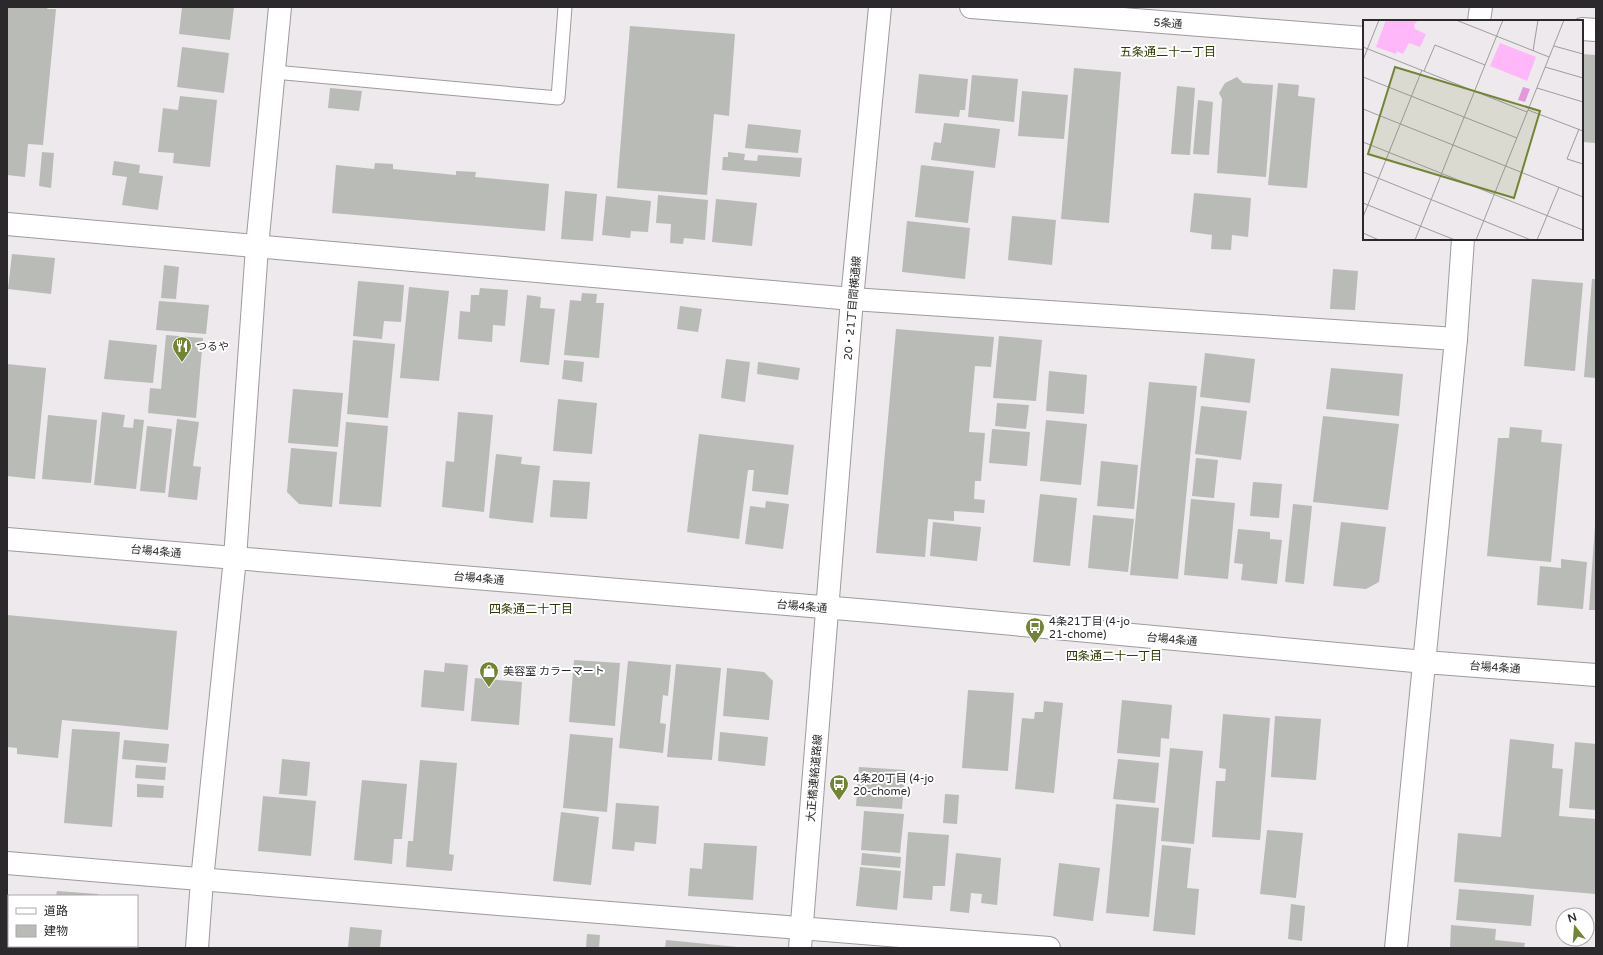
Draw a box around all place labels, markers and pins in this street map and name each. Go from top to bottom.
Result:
restaurant icon: つるや [171,335,193,363]
place label: つるや [196,340,229,353]
place label: 4条21丁目 (4-jo 21-chome) [1049,615,1130,641]
bus stop icon: 4条21丁目 (4-jo 21-chome) [1024,616,1046,644]
shop icon: 美容室 カラーマート [478,660,500,688]
place label: 美容室 カラーマート [503,665,605,678]
place label: 4条20丁目 (4-jo 20-chome) [853,772,934,798]
bus stop icon: 4条20丁目 (4-jo 20-chome) [828,773,850,801]

